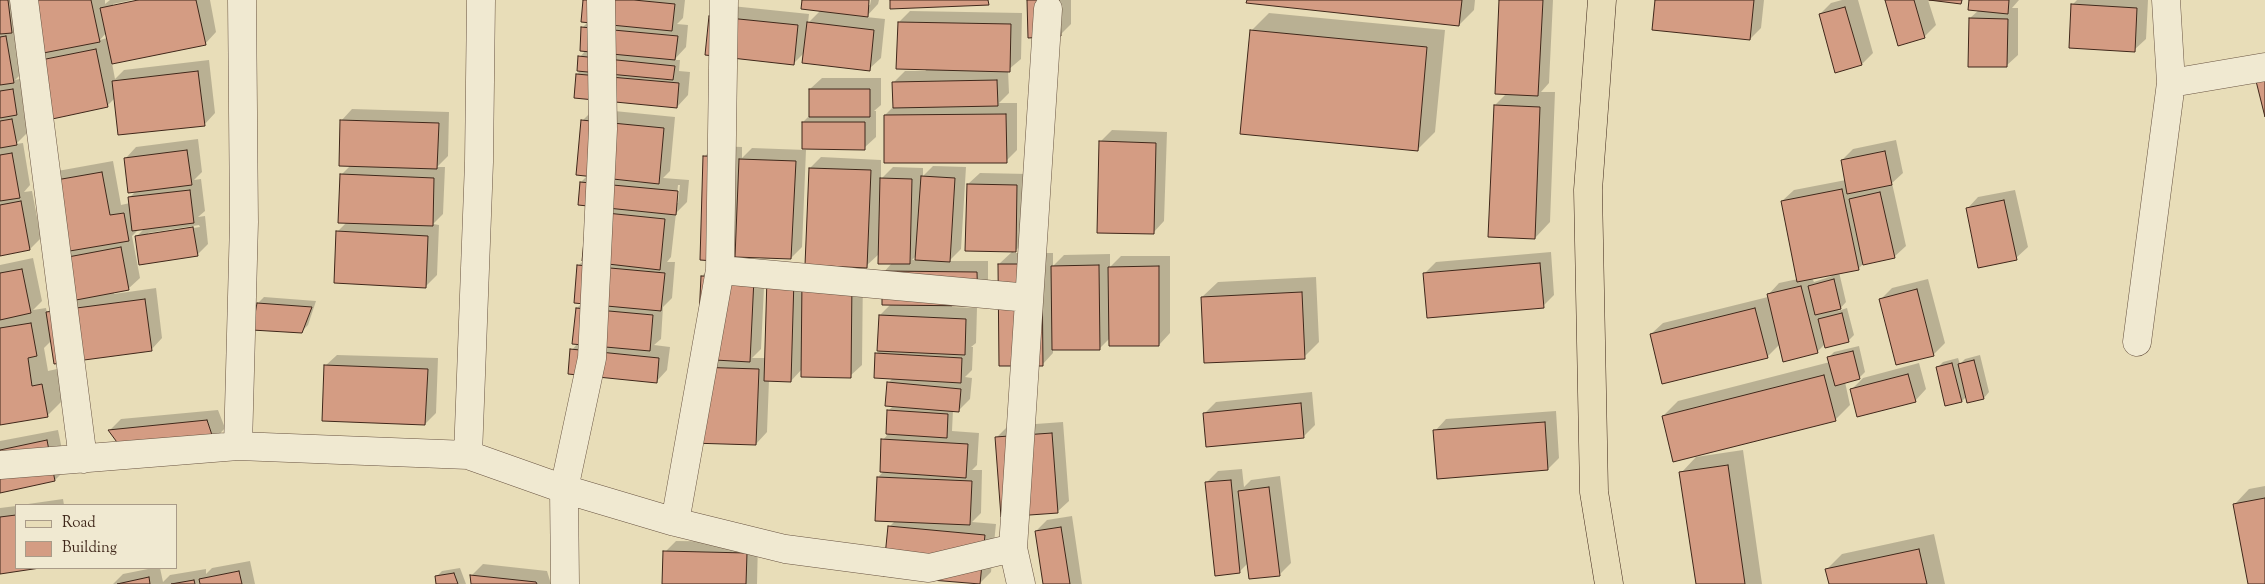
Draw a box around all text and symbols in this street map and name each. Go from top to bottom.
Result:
legend [15,504,178,569]
text: Road [62,513,96,534]
text: Building [62,538,117,559]

